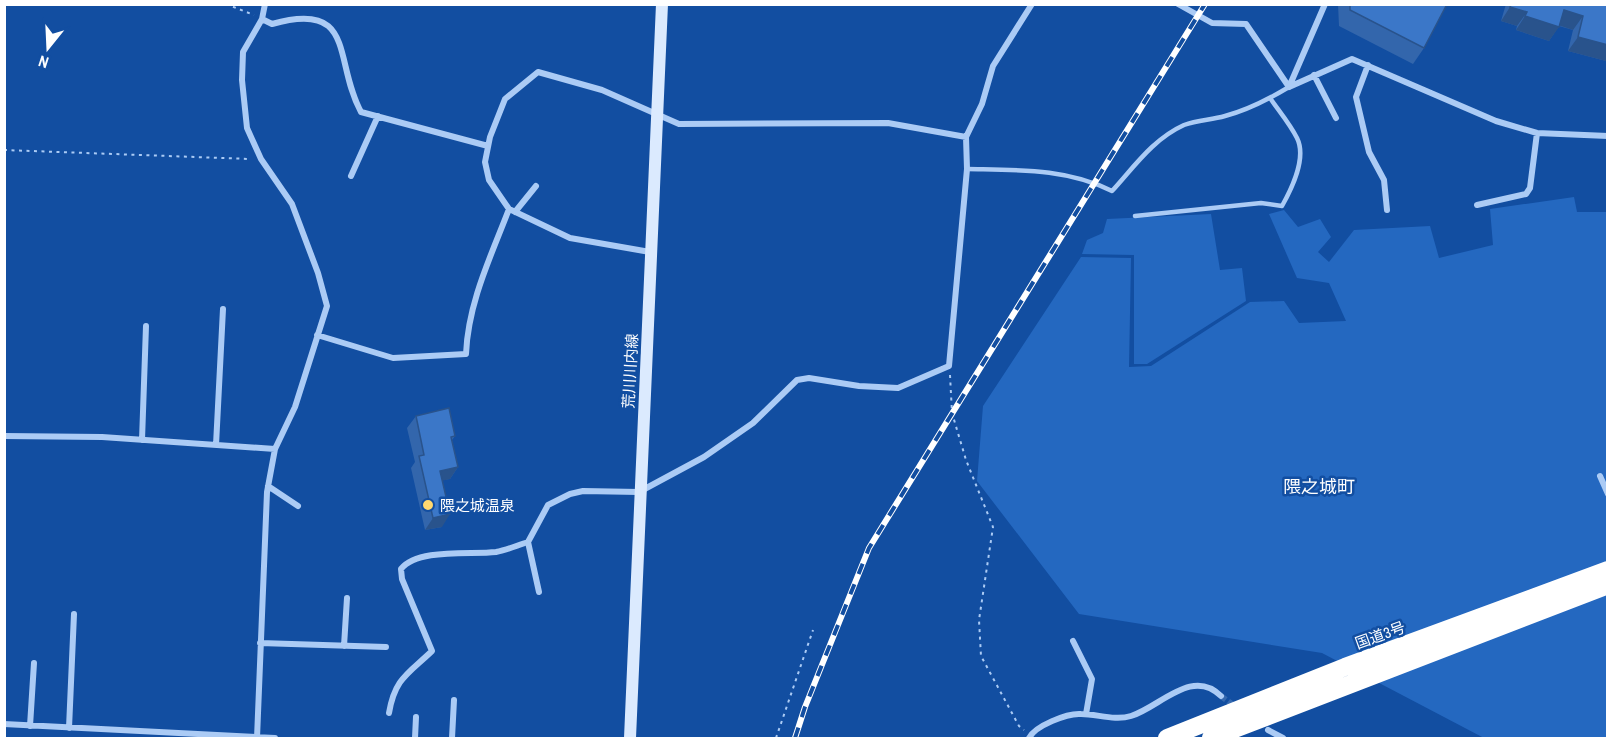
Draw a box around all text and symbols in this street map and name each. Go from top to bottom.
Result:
north arrow [18,18,78,78]
text: N [35,50,51,74]
street label: 荒川川内線 [618,333,642,409]
district label: 隈之城町 [1283,474,1355,499]
place label: 隈之城温泉 [440,495,515,516]
marker: 隈之城温泉 [421,498,435,512]
street label: 国道3号 [1352,616,1408,654]

